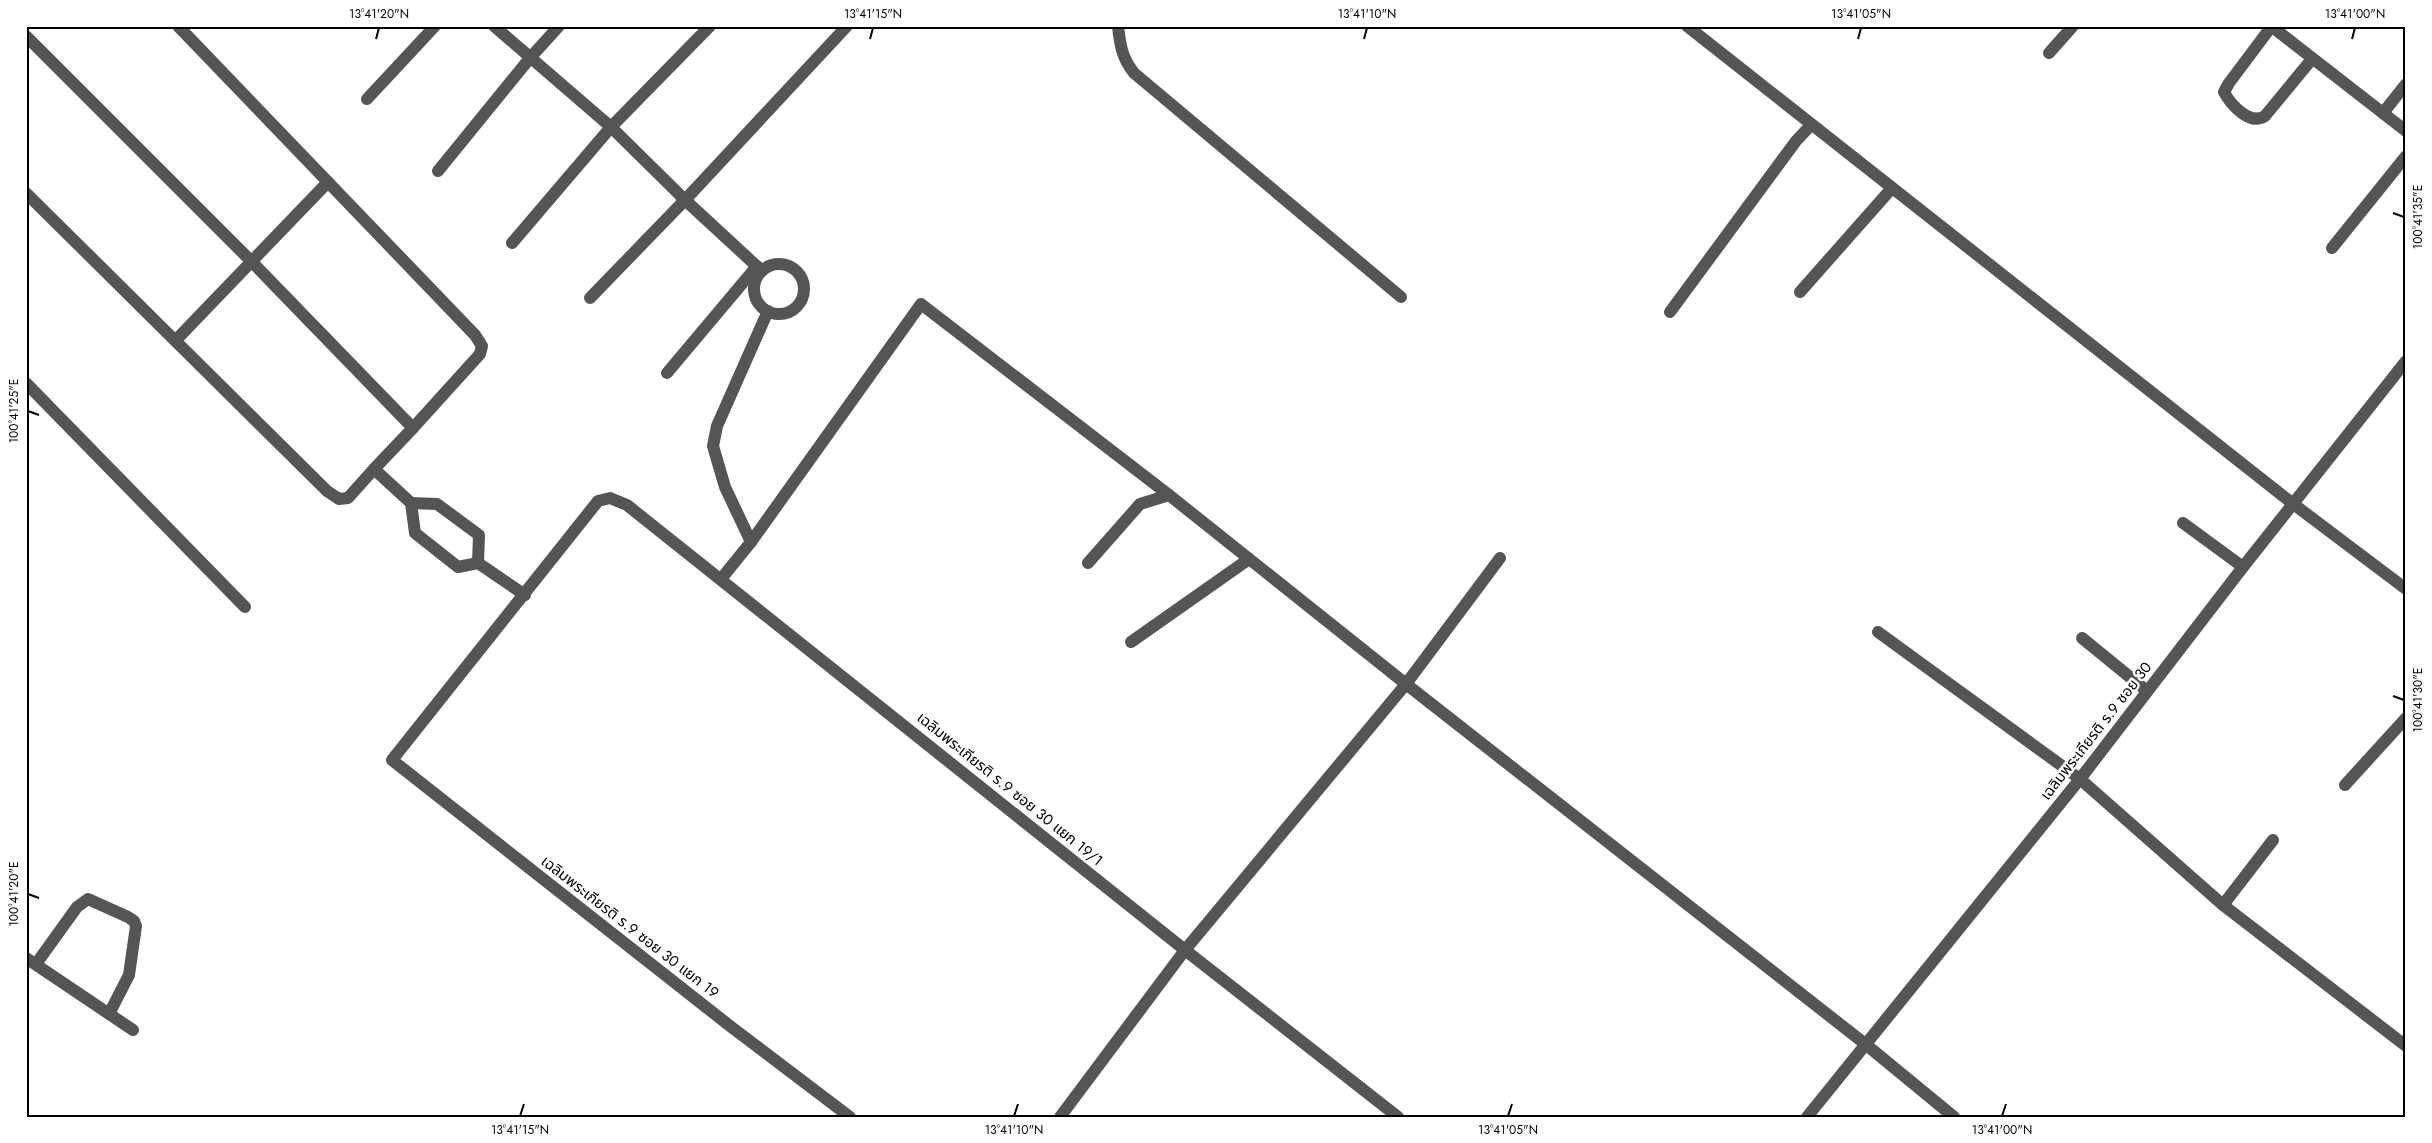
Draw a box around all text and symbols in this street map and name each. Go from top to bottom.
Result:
text: 13°41'20"N [349,5,409,23]
text: 13°41'15"N [844,5,902,23]
text: 13°41'10"N [1338,5,1396,23]
text: 13°41'05"N [1831,5,1891,23]
text: 13°41'00"N [2325,5,2385,23]
text: 100°41'35"E [2409,185,2427,249]
text: 100°41'25"E [5,379,23,443]
street label: เฉลิมพระเกียรติ ร.9 ซอย 30 [2035,657,2157,805]
text: 100°41'30"E [2409,668,2427,732]
street label: เฉลิมพระเกียรติ ร.9 ซอย 30 แยก 19/1 [912,707,1108,871]
street label: เฉลิมพระเกียรติ ร.9 ซอย 30 แยก 19 [536,850,724,1004]
text: 100°41'20"E [5,861,23,927]
text: 13°41'15"N [491,1121,549,1139]
text: 13°41'10"N [985,1121,1043,1139]
text: 13°41'05"N [1478,1121,1538,1139]
text: 13°41'00"N [1972,1121,2032,1139]

